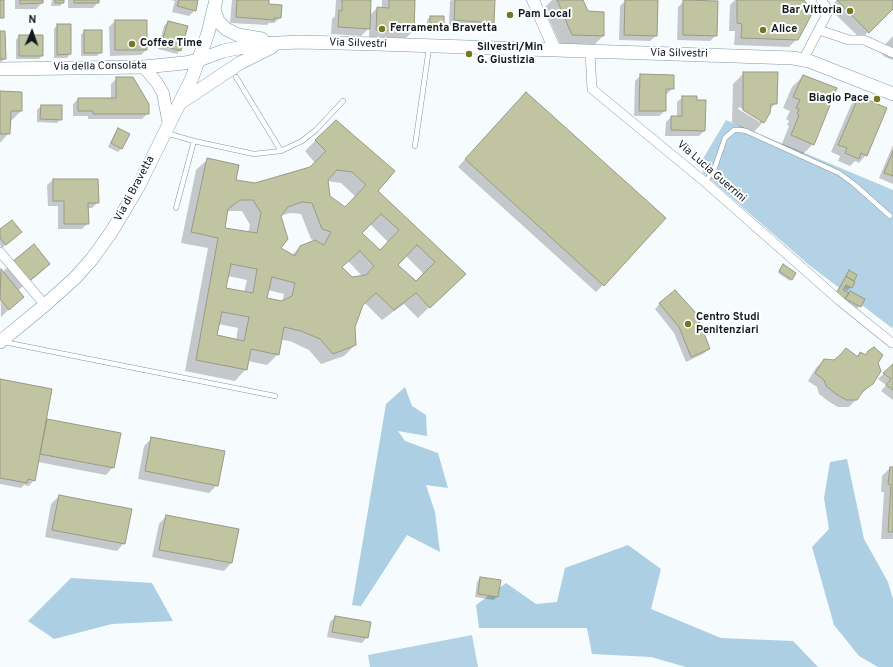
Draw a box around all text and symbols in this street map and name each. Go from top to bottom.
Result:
place label: Bar Vittoria [782,4,842,18]
marker: Bar Vittoria [845,6,855,16]
place label: Pam Local [518,8,571,22]
marker: Pam Local [505,10,515,20]
north arrow [12,12,52,52]
text: N [28,13,37,27]
place label: Ferramenta Bravetta [390,22,497,36]
place label: Alice [771,23,797,37]
marker: Ferramenta Bravetta [377,24,387,34]
marker: Alice [758,25,768,35]
street label: Via Silvestri [329,36,387,52]
place label: Coffee Time [140,37,202,51]
marker: Coffee Time [127,39,137,49]
place label: Silvestri/Min G. Giustizia [477,41,543,67]
street label: Via Silvestri [650,47,708,61]
marker: Silvestri/Min G. Giustizia [464,49,474,59]
street label: Via della Consolata [53,60,147,74]
place label: Biagio Pace [809,92,869,106]
marker: Biagio Pace [872,94,882,104]
street label: Via Lucia Guerrini [674,138,748,206]
street label: Via di Bravetta [112,154,158,224]
place label: Centro Studi Penitenziari [696,311,760,337]
marker: Centro Studi Penitenziari [683,319,693,329]

